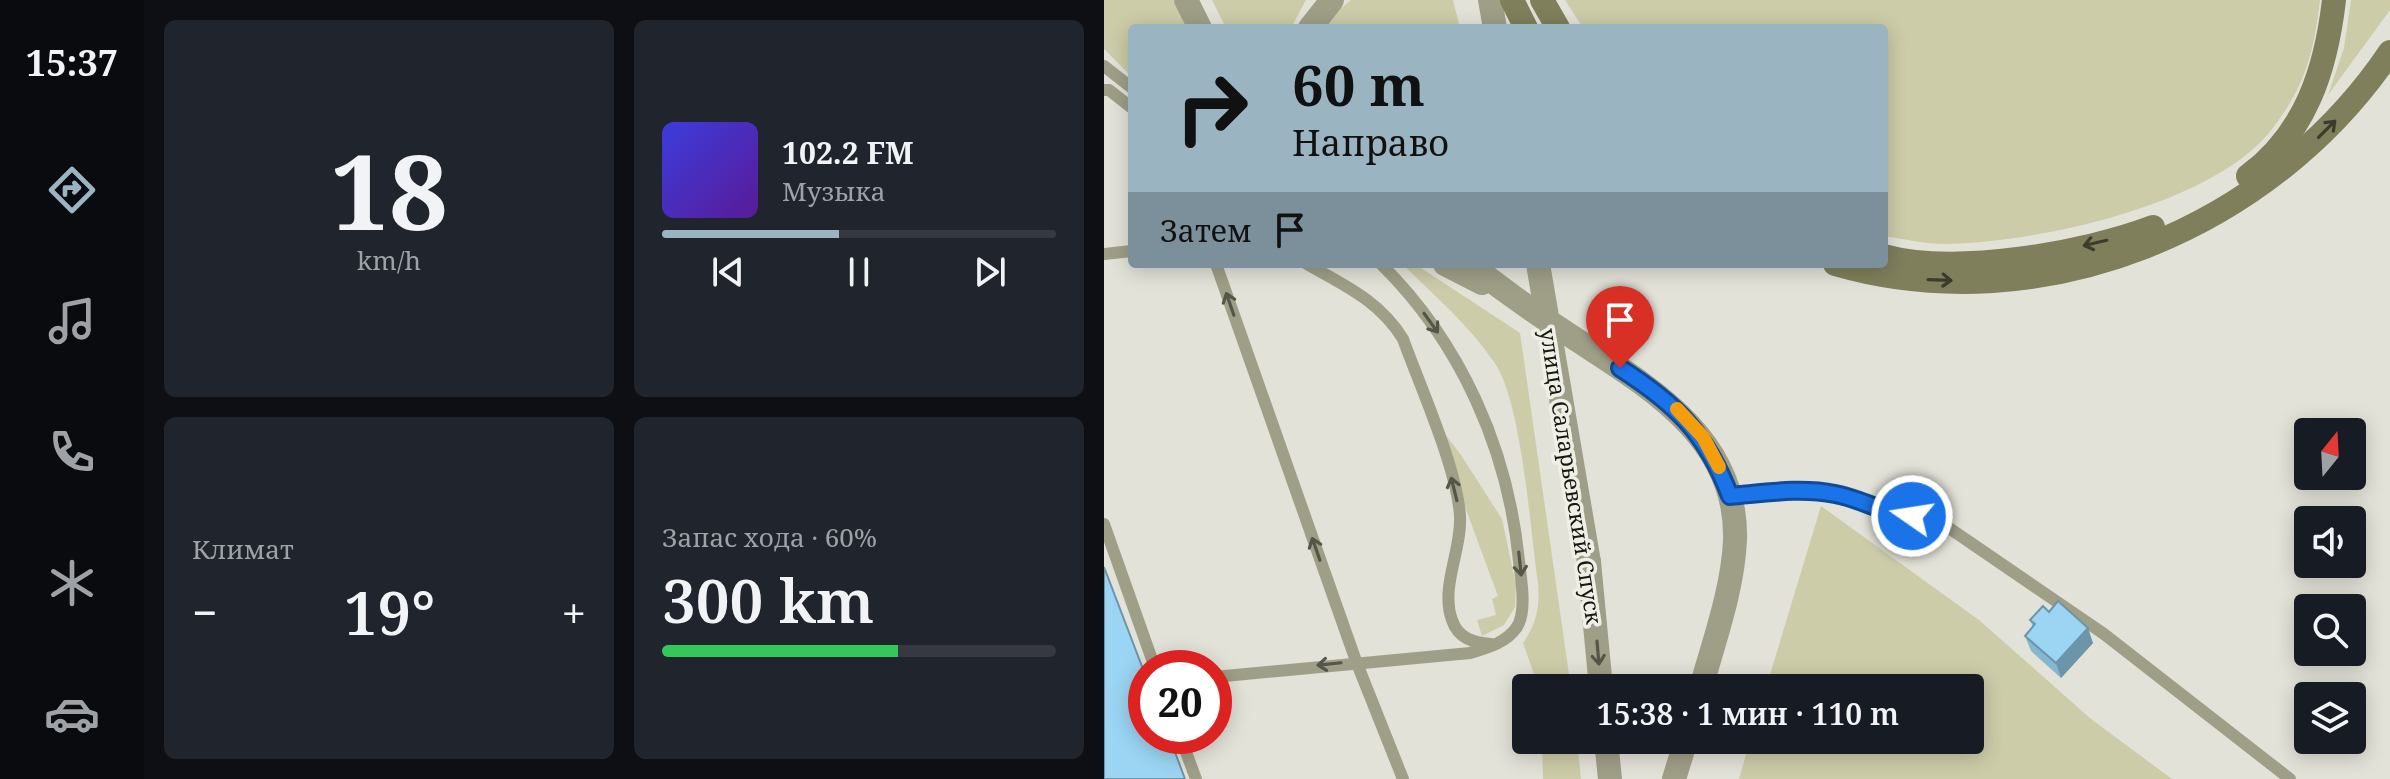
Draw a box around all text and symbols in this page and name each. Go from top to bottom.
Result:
text: 15:37 [26,38,118,87]
text: 60 m [1292,46,1425,122]
icon: right [1160,56,1264,160]
text: Направо [1292,118,1449,167]
text: 18 [330,119,448,260]
one-way arrow [2317,120,2336,139]
text: 102.2 FM [782,132,914,173]
icon: directions [44,162,100,218]
text: Музыка [782,173,886,209]
icon: arrive [1268,208,1312,252]
text: Затем [1160,210,1252,251]
one-way arrow [2083,236,2109,251]
text: km/h [357,242,421,278]
icon: previous [706,250,750,294]
icon: pause [837,250,881,294]
icon: next [968,250,1012,294]
one-way arrow [1926,272,1953,287]
pin [1586,286,1654,368]
one-way arrow [1222,291,1237,316]
icon: music [44,293,100,349]
icon: arrive [1598,298,1642,342]
one-way arrow [1423,312,1439,334]
street label: улица Саларьевский Спуск [1534,326,1610,627]
north arrow [2294,418,2366,490]
map controls [2294,418,2366,754]
icon: phone [44,424,100,480]
position arrow [1870,474,1954,558]
one-way arrow [1446,476,1461,502]
button: sound [2294,506,2366,578]
text: Запас хода · 60% [662,519,877,555]
text: Климат [192,531,294,567]
one-way arrow [1308,537,1323,562]
one-way arrow [1512,550,1527,577]
icon: climate [44,555,100,611]
text: 300 km [662,559,874,641]
text: 19° [344,571,435,653]
text: − [192,582,217,642]
text: + [561,582,586,642]
button: search [2294,594,2366,666]
one-way arrow [1590,639,1605,666]
speed limit sign: 20 [1128,650,1232,754]
one-way arrow [1316,657,1343,672]
button: layers [2294,682,2366,754]
icon: car [44,686,100,742]
text: 15:38 · 1 мин · 110 m [1597,693,1899,734]

